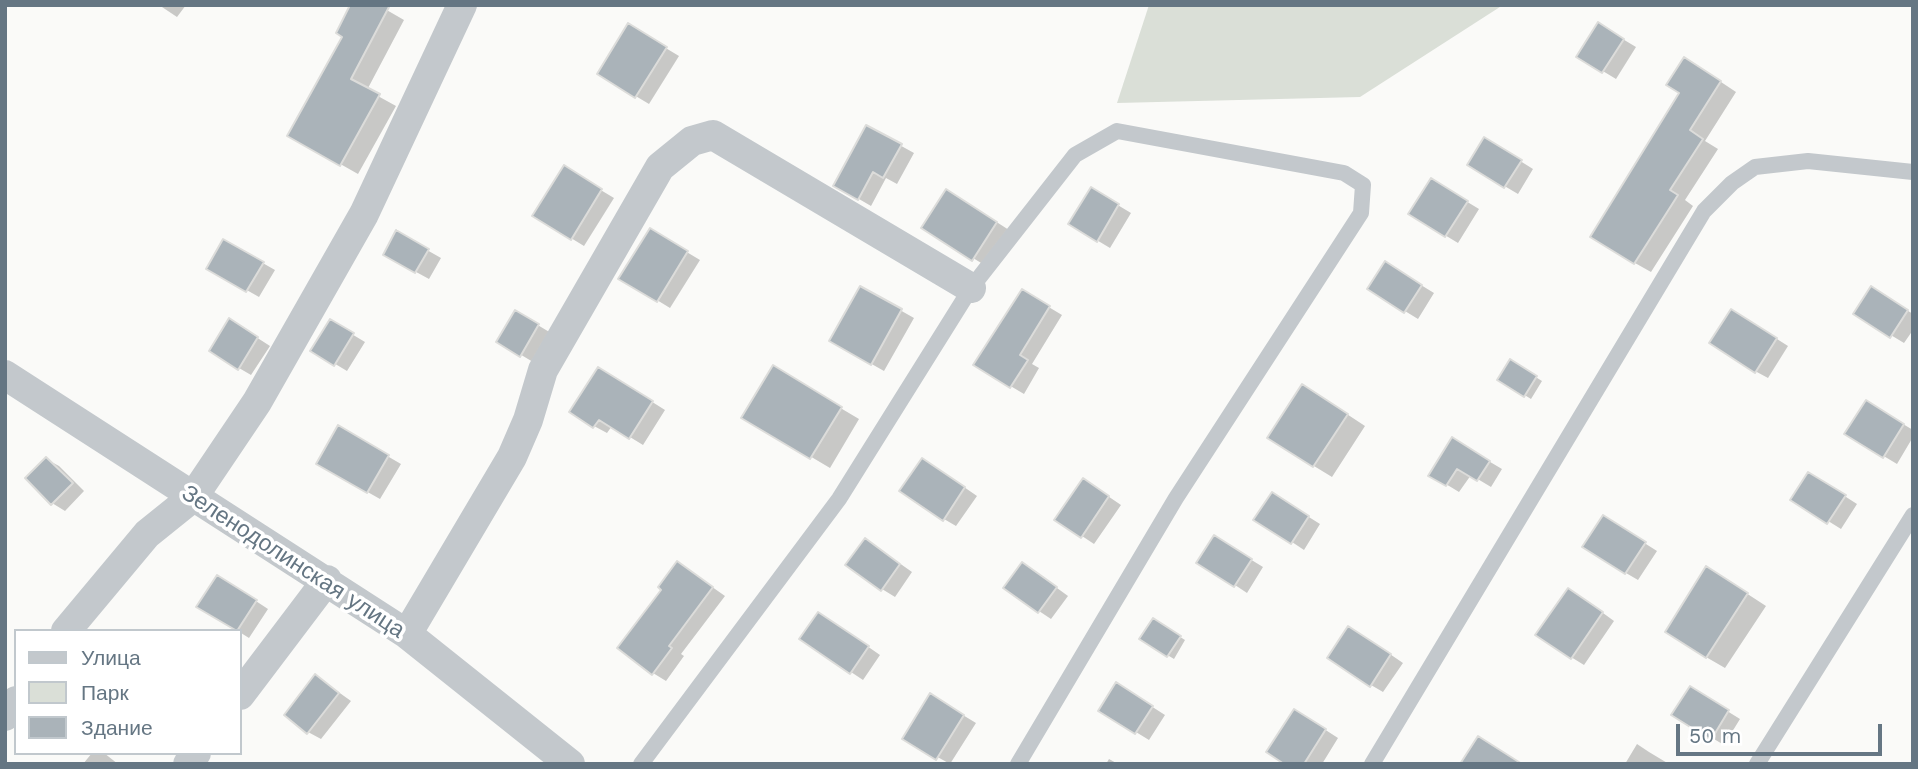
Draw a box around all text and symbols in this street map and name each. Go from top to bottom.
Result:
street label: Зеленодолинская улица [176,480,410,644]
legend [14,629,242,755]
text: Улица [81,645,141,670]
text: Парк [81,680,129,705]
scale bar [1680,710,1886,754]
text: Здание [81,715,153,740]
text: 50 m [1689,723,1741,748]

